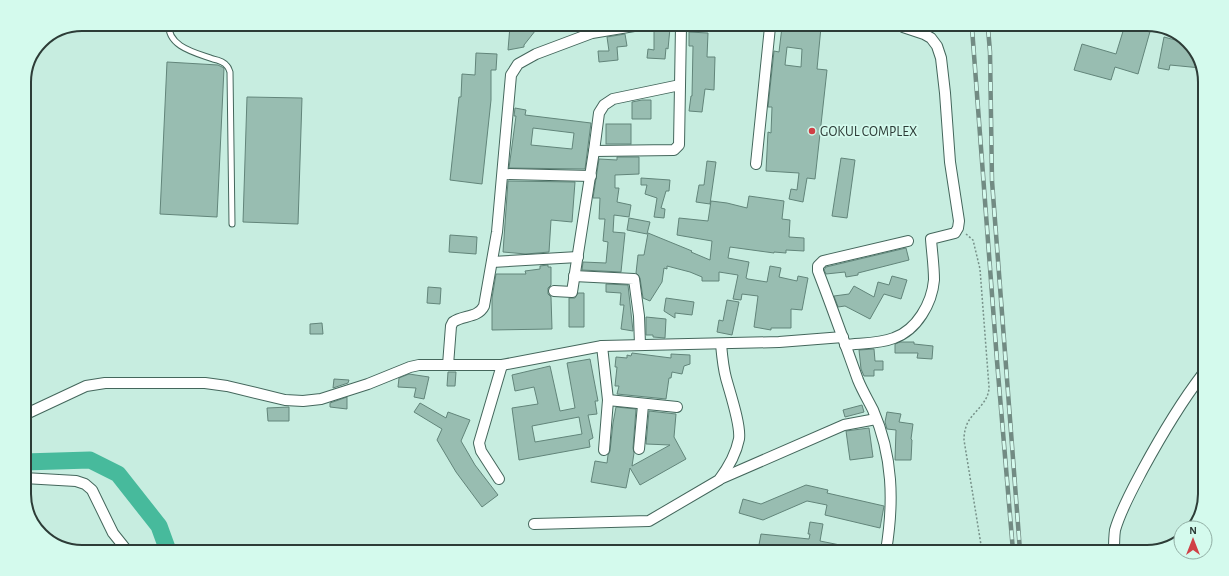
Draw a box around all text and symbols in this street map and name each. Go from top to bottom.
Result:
place label: GOKUL COMPLEX [820,125,917,139]
marker: GOKUL COMPLEX [807,126,817,136]
north arrow [1173,520,1213,560]
text: N [1189,525,1197,536]

